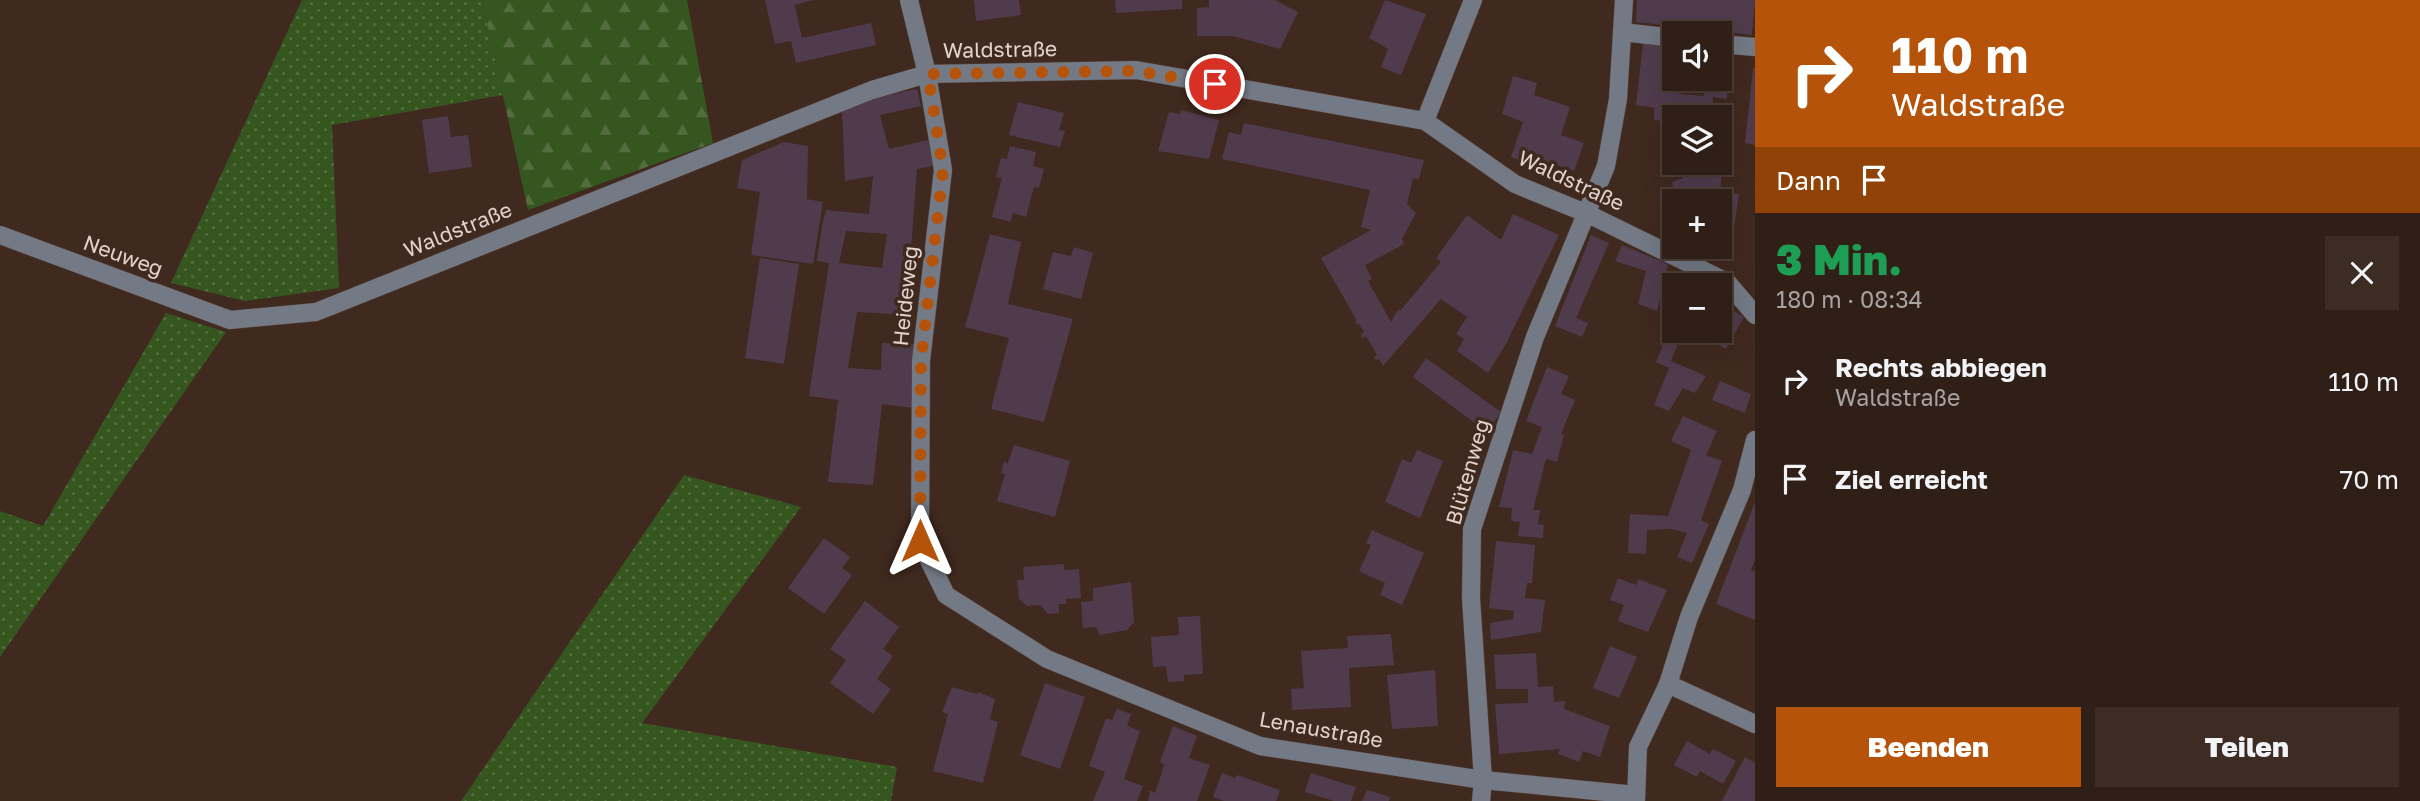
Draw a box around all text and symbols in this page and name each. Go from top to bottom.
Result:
map controls [1662,21,1732,343]
button: sound [1662,21,1732,91]
text: 110 m [1891,25,2028,84]
icon: right [1776,28,1867,119]
street label: Waldstraße [943,35,1057,63]
pin [1185,54,1245,114]
icon: arrive [1196,65,1234,103]
text: Waldstraße [1891,85,2065,123]
button: layers [1662,105,1732,175]
street label: Waldstraße [1514,144,1629,216]
icon: arrive [1855,161,1893,199]
text: Dann [1776,165,1841,196]
button: + [1662,189,1732,259]
street label: Waldstraße [400,196,516,263]
street label: Neuweg [80,229,167,281]
text: 3 Min. [1776,234,1902,284]
button: close [2325,236,2399,310]
street label: Heideweg [887,245,923,347]
button: − [1662,273,1732,343]
text: 180 m · 08:34 [1776,285,1923,313]
text: Rechts abbiegen [1835,352,2047,383]
icon: right [1776,362,1814,400]
text: 110 m [2328,366,2399,397]
text: Waldstraße [1835,383,1960,411]
street label: Blütenweg [1440,416,1495,528]
icon: arrive [1776,460,1814,498]
text: Ziel erreicht [1835,464,1988,495]
text: 70 m [2340,464,2399,495]
position arrow [883,504,957,578]
street label: Lenaustraße [1257,705,1385,753]
button: Beenden [1776,707,2081,787]
button: Teilen [2095,707,2399,787]

